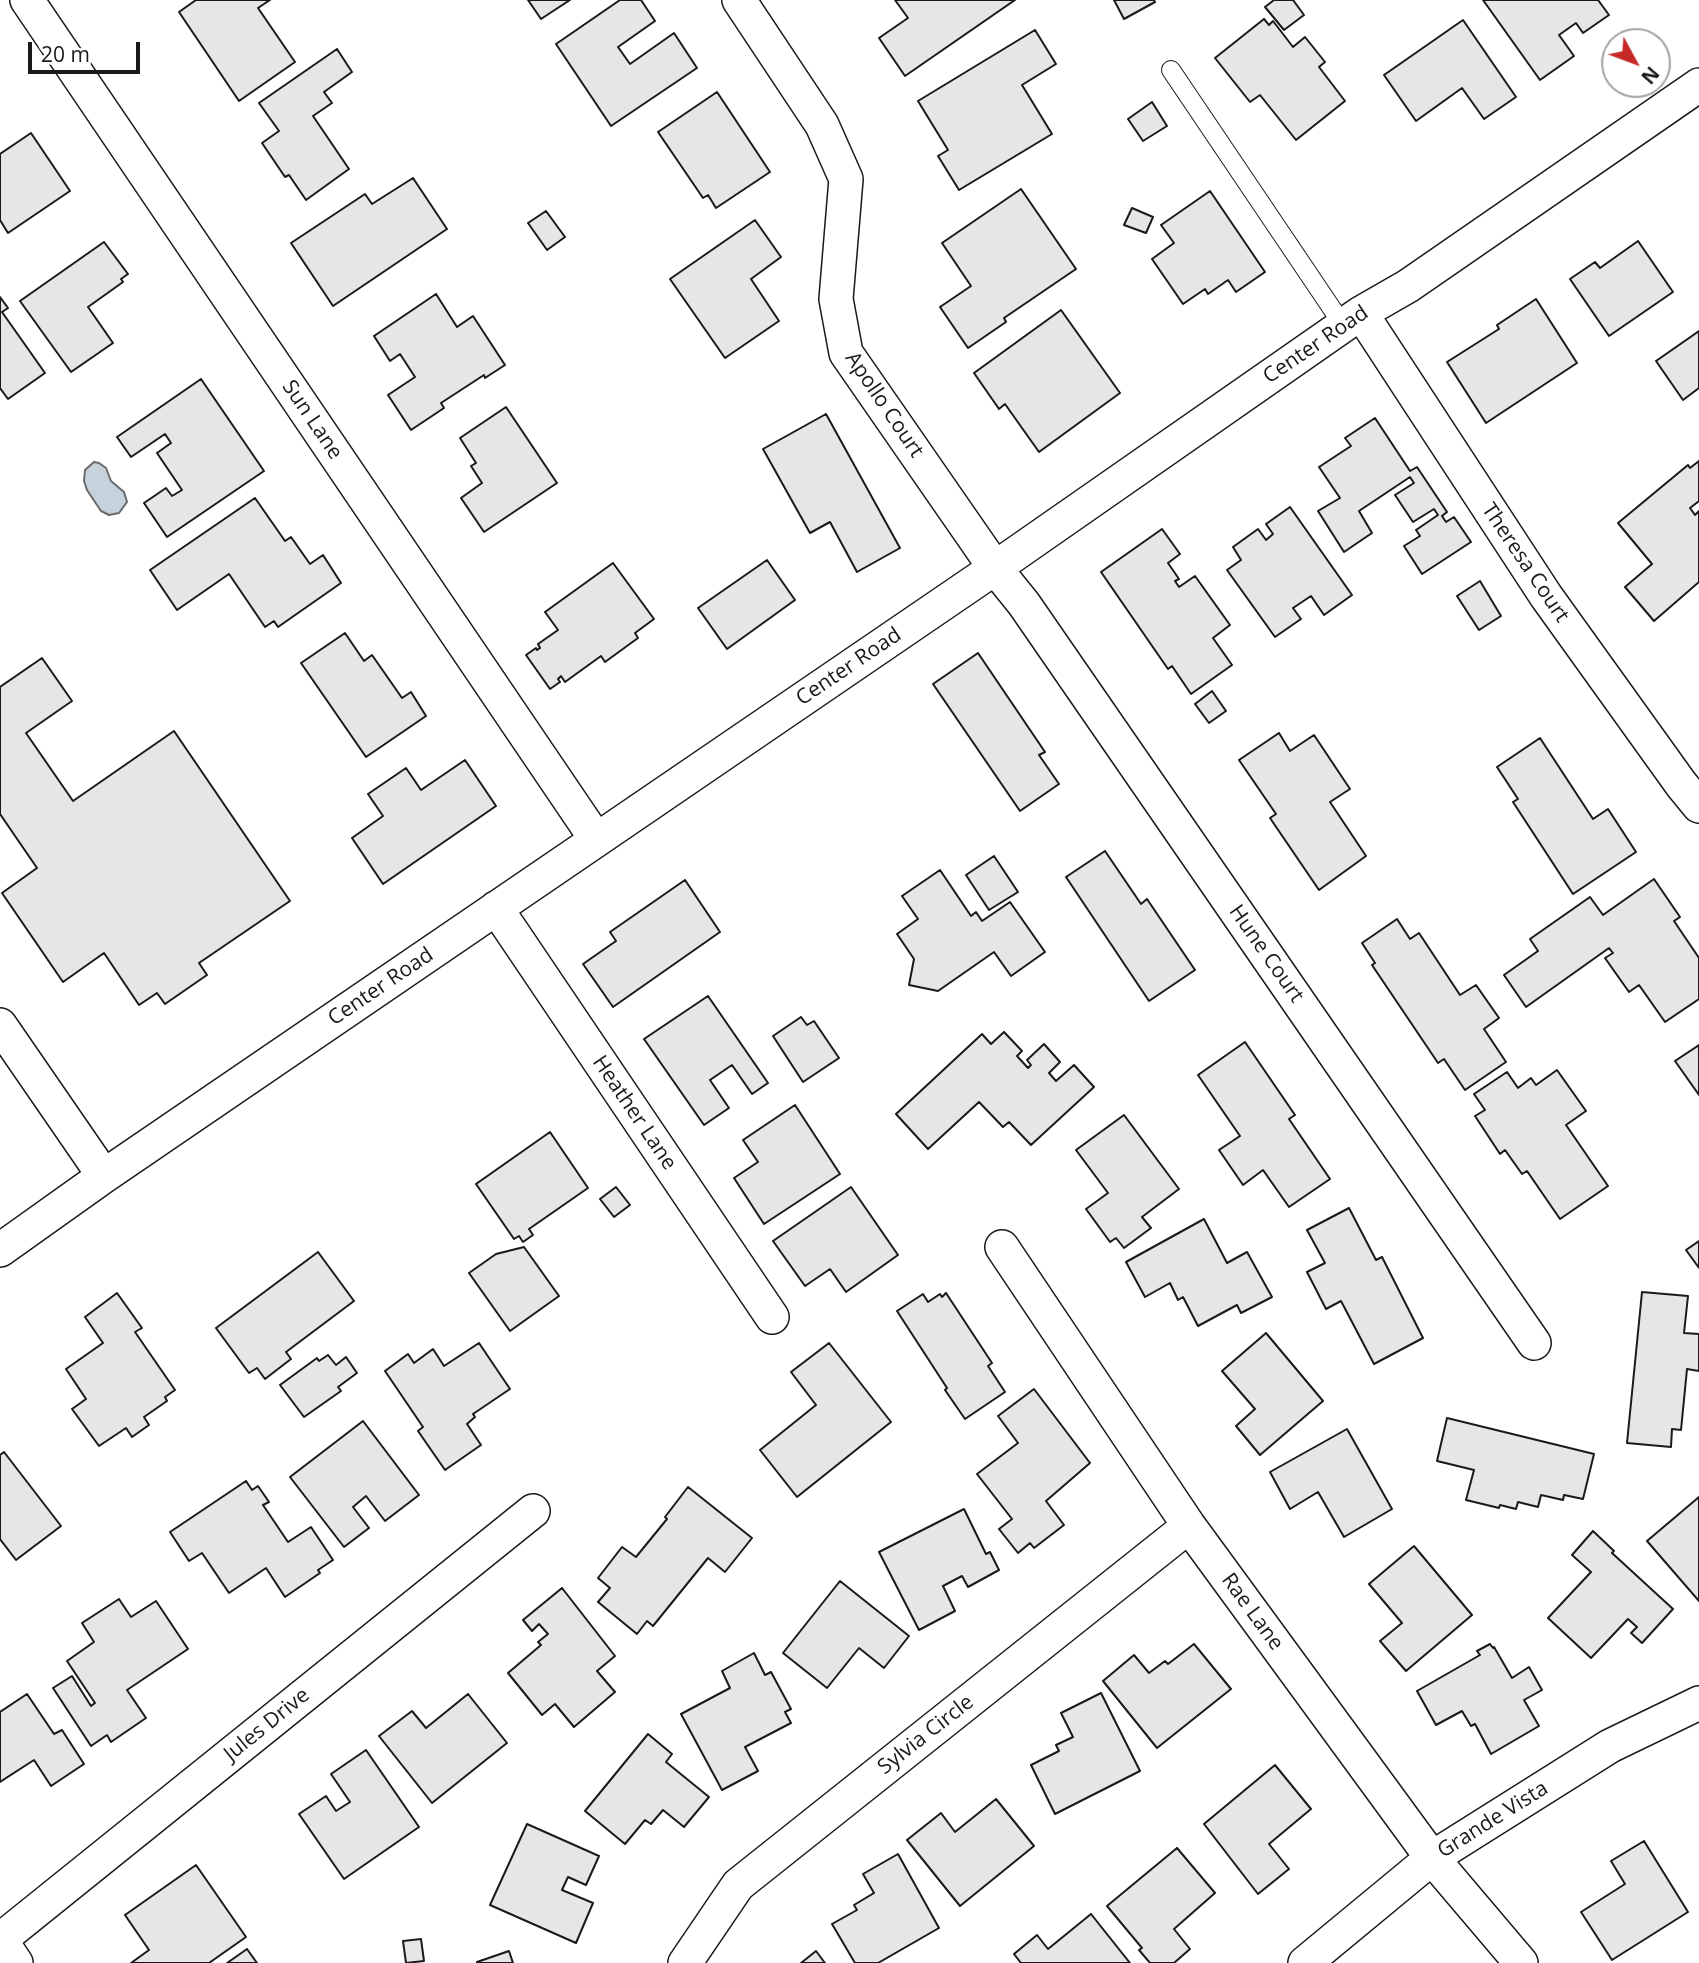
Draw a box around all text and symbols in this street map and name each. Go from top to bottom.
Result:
scale bar [32,28,144,72]
north arrow [1601,28,1671,98]
text: 20 m [41,40,90,68]
text: N [1635,61,1665,90]
street label: Center Road [1259,301,1373,389]
street label: Apollo Court [839,347,929,463]
street label: Sun Lane [276,376,348,464]
street label: Theresa Court [1476,499,1574,627]
street label: Center Road [792,623,906,711]
street label: Hune Court [1223,900,1309,1008]
street label: Center Road [324,943,438,1031]
street label: Heather Lane [587,1051,681,1175]
street label: Rae Lane [1216,1569,1288,1655]
street label: Jules Drive [219,1683,315,1767]
street label: Sylvia Circle [873,1690,979,1780]
street label: Grande Vista [1433,1776,1553,1864]

